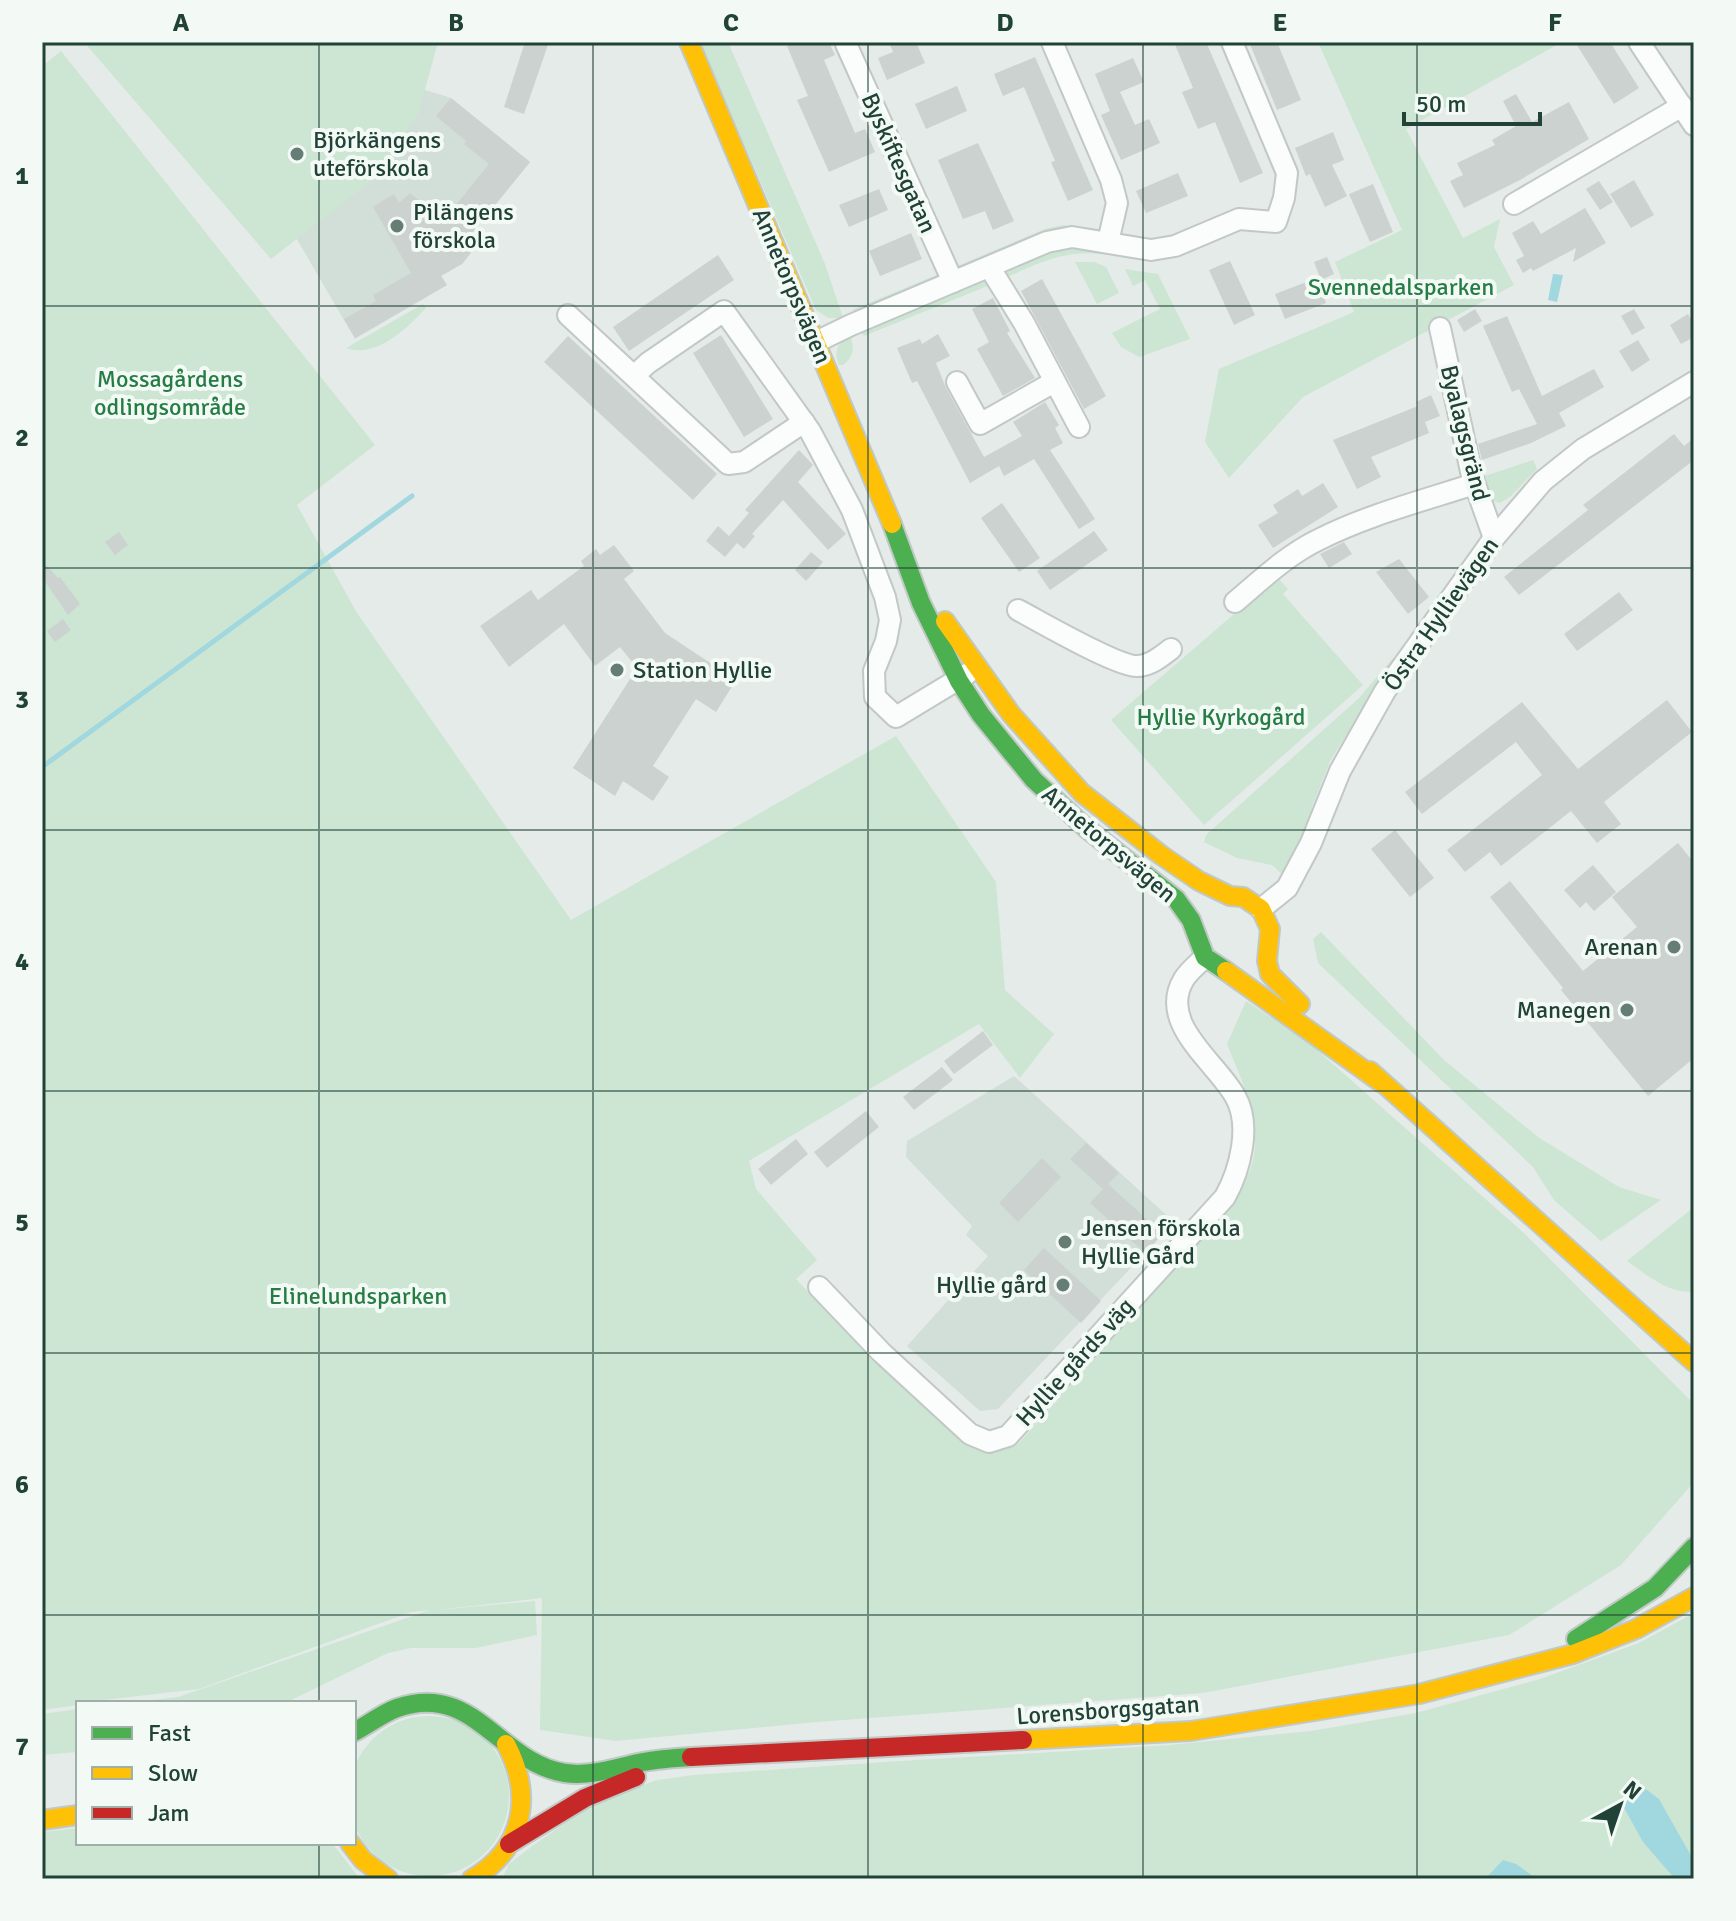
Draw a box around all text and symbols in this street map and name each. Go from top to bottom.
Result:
text: A [173,7,190,39]
text: B [448,7,464,39]
text: C [723,7,739,39]
text: D [996,7,1014,39]
text: E [1273,7,1287,39]
text: F [1548,7,1562,39]
scale bar [1404,76,1540,126]
street label: Byskiftesgatan [855,88,943,238]
text: 50 m [1416,89,1466,119]
place label: Björkängens uteförskola [313,125,441,183]
marker: Björkängens uteförskola [288,145,306,163]
text: 1 [15,160,29,192]
place label: Pilängens förskola [413,197,514,255]
street label: Annetorpsvägen [746,204,838,368]
marker: Pilängens förskola [388,217,406,235]
park label: Svennedalsparken [1308,272,1494,302]
street label: Byalagsgränd [1434,362,1496,504]
park label: Mossagårdens odlingsområde [94,364,246,422]
text: 2 [15,422,29,454]
street label: Östra Hyllievägen [1377,531,1505,697]
place label: Station Hyllie [633,655,772,685]
marker: Station Hyllie [608,661,626,679]
text: 3 [15,684,29,716]
park label: Hyllie Kyrkogård [1136,702,1306,732]
street label: Annetorpsvägen [1036,779,1182,909]
place label: Arenan [1585,932,1658,962]
marker: Arenan [1665,938,1683,956]
text: 4 [15,946,29,978]
place label: Manegen [1517,995,1611,1025]
marker: Manegen [1618,1001,1636,1019]
text: 5 [15,1207,29,1239]
place label: Jensen förskola Hyllie Gård [1081,1213,1241,1271]
marker: Jensen förskola Hyllie Gård [1056,1233,1074,1251]
place label: Hyllie gård [936,1270,1047,1300]
marker: Hyllie gård [1054,1276,1072,1294]
park label: Elinelundsparken [269,1281,447,1311]
street label: Hyllie gårds väg [1009,1292,1141,1432]
text: 6 [15,1469,29,1501]
street label: Lorensborgsgatan [1015,1689,1201,1731]
legend [76,1701,356,1845]
text: Fast [148,1718,191,1748]
text: 7 [15,1731,29,1763]
text: Slow [148,1758,198,1788]
north arrow [1580,1765,1660,1845]
text: N [1618,1775,1647,1805]
text: Jam [148,1798,189,1828]

